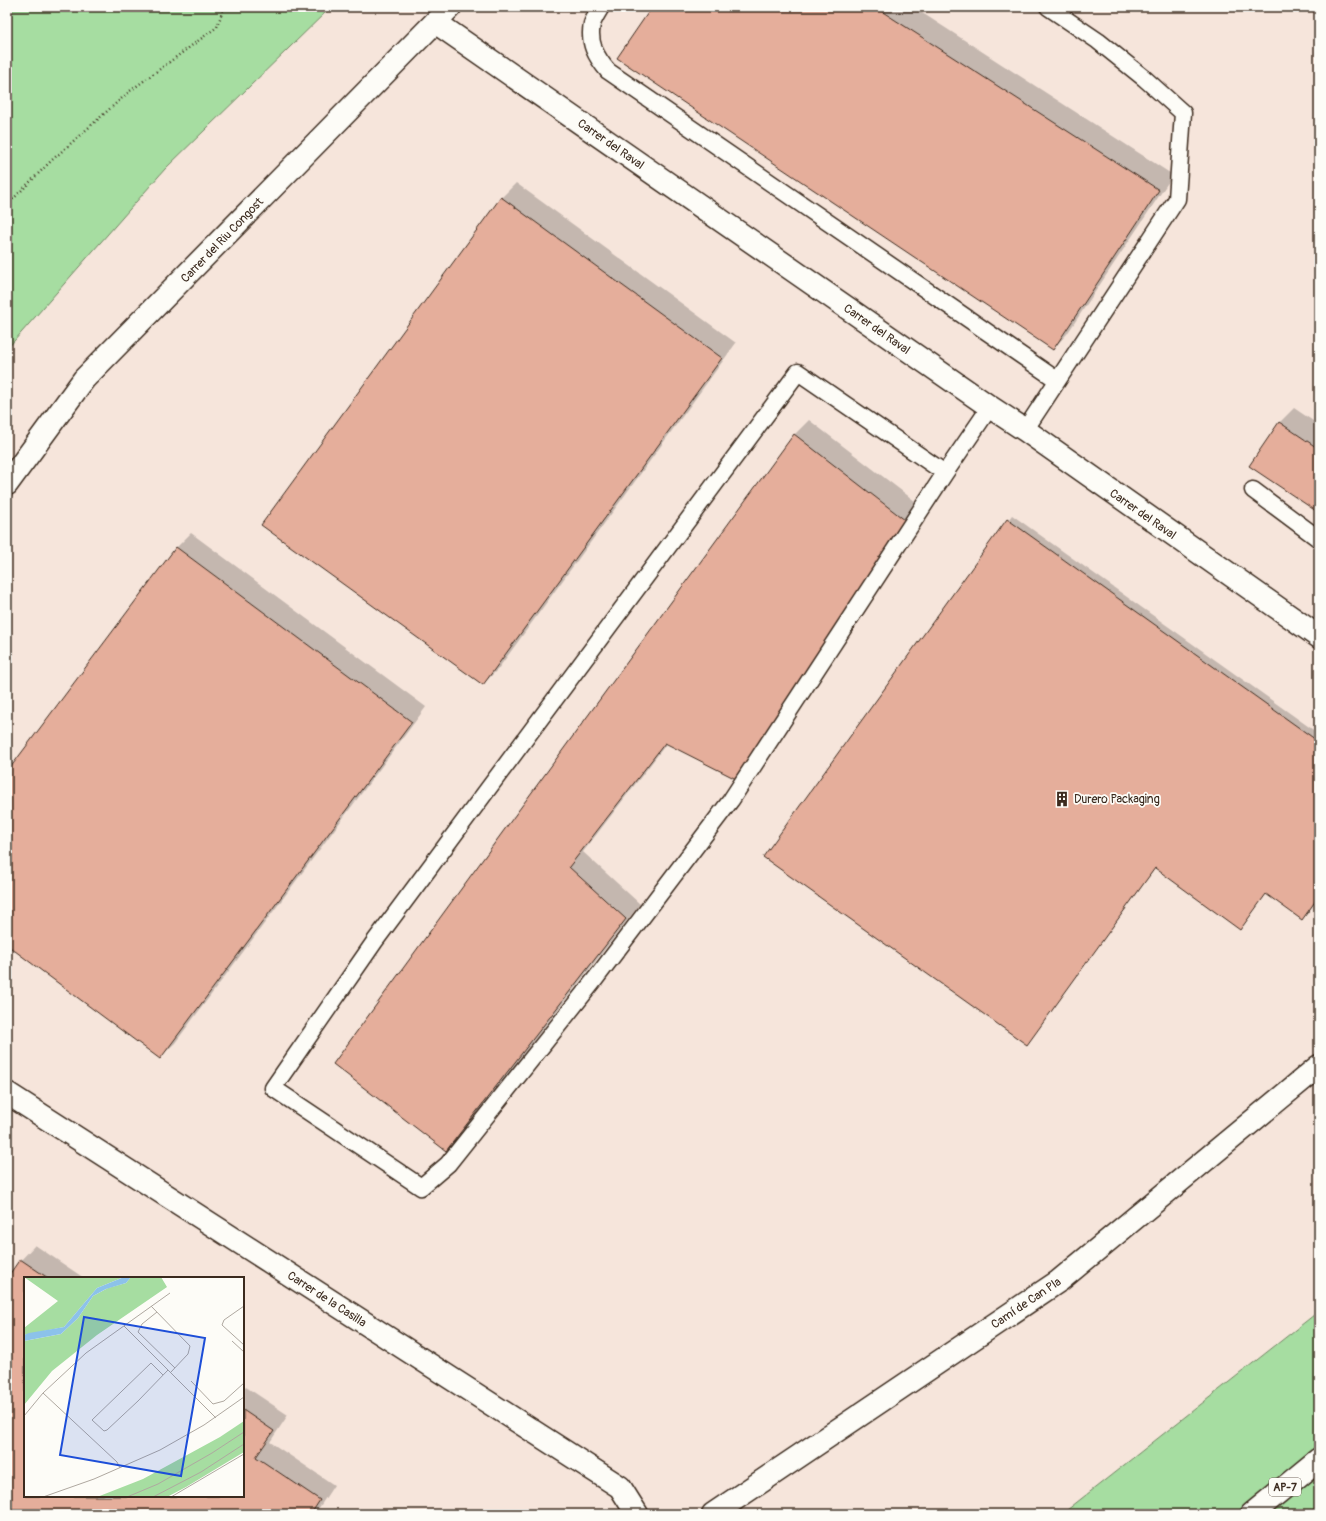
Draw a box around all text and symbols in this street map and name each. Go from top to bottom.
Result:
street label: Carrer del Raval [575,116,647,173]
street label: Carrer del Riu Congost [178,195,267,286]
street label: Carrer del Raval [841,301,913,358]
street label: Carrer del Raval [1107,486,1179,543]
building icon: Durero Packaging [1053,790,1071,808]
place label: Durero Packaging [1074,792,1160,807]
street label: Carrer de la Casilla [284,1268,370,1331]
street label: Camí de Can Pla [988,1274,1064,1332]
inset map [24,1277,244,1497]
road number: AP-7 [1269,1478,1301,1496]

